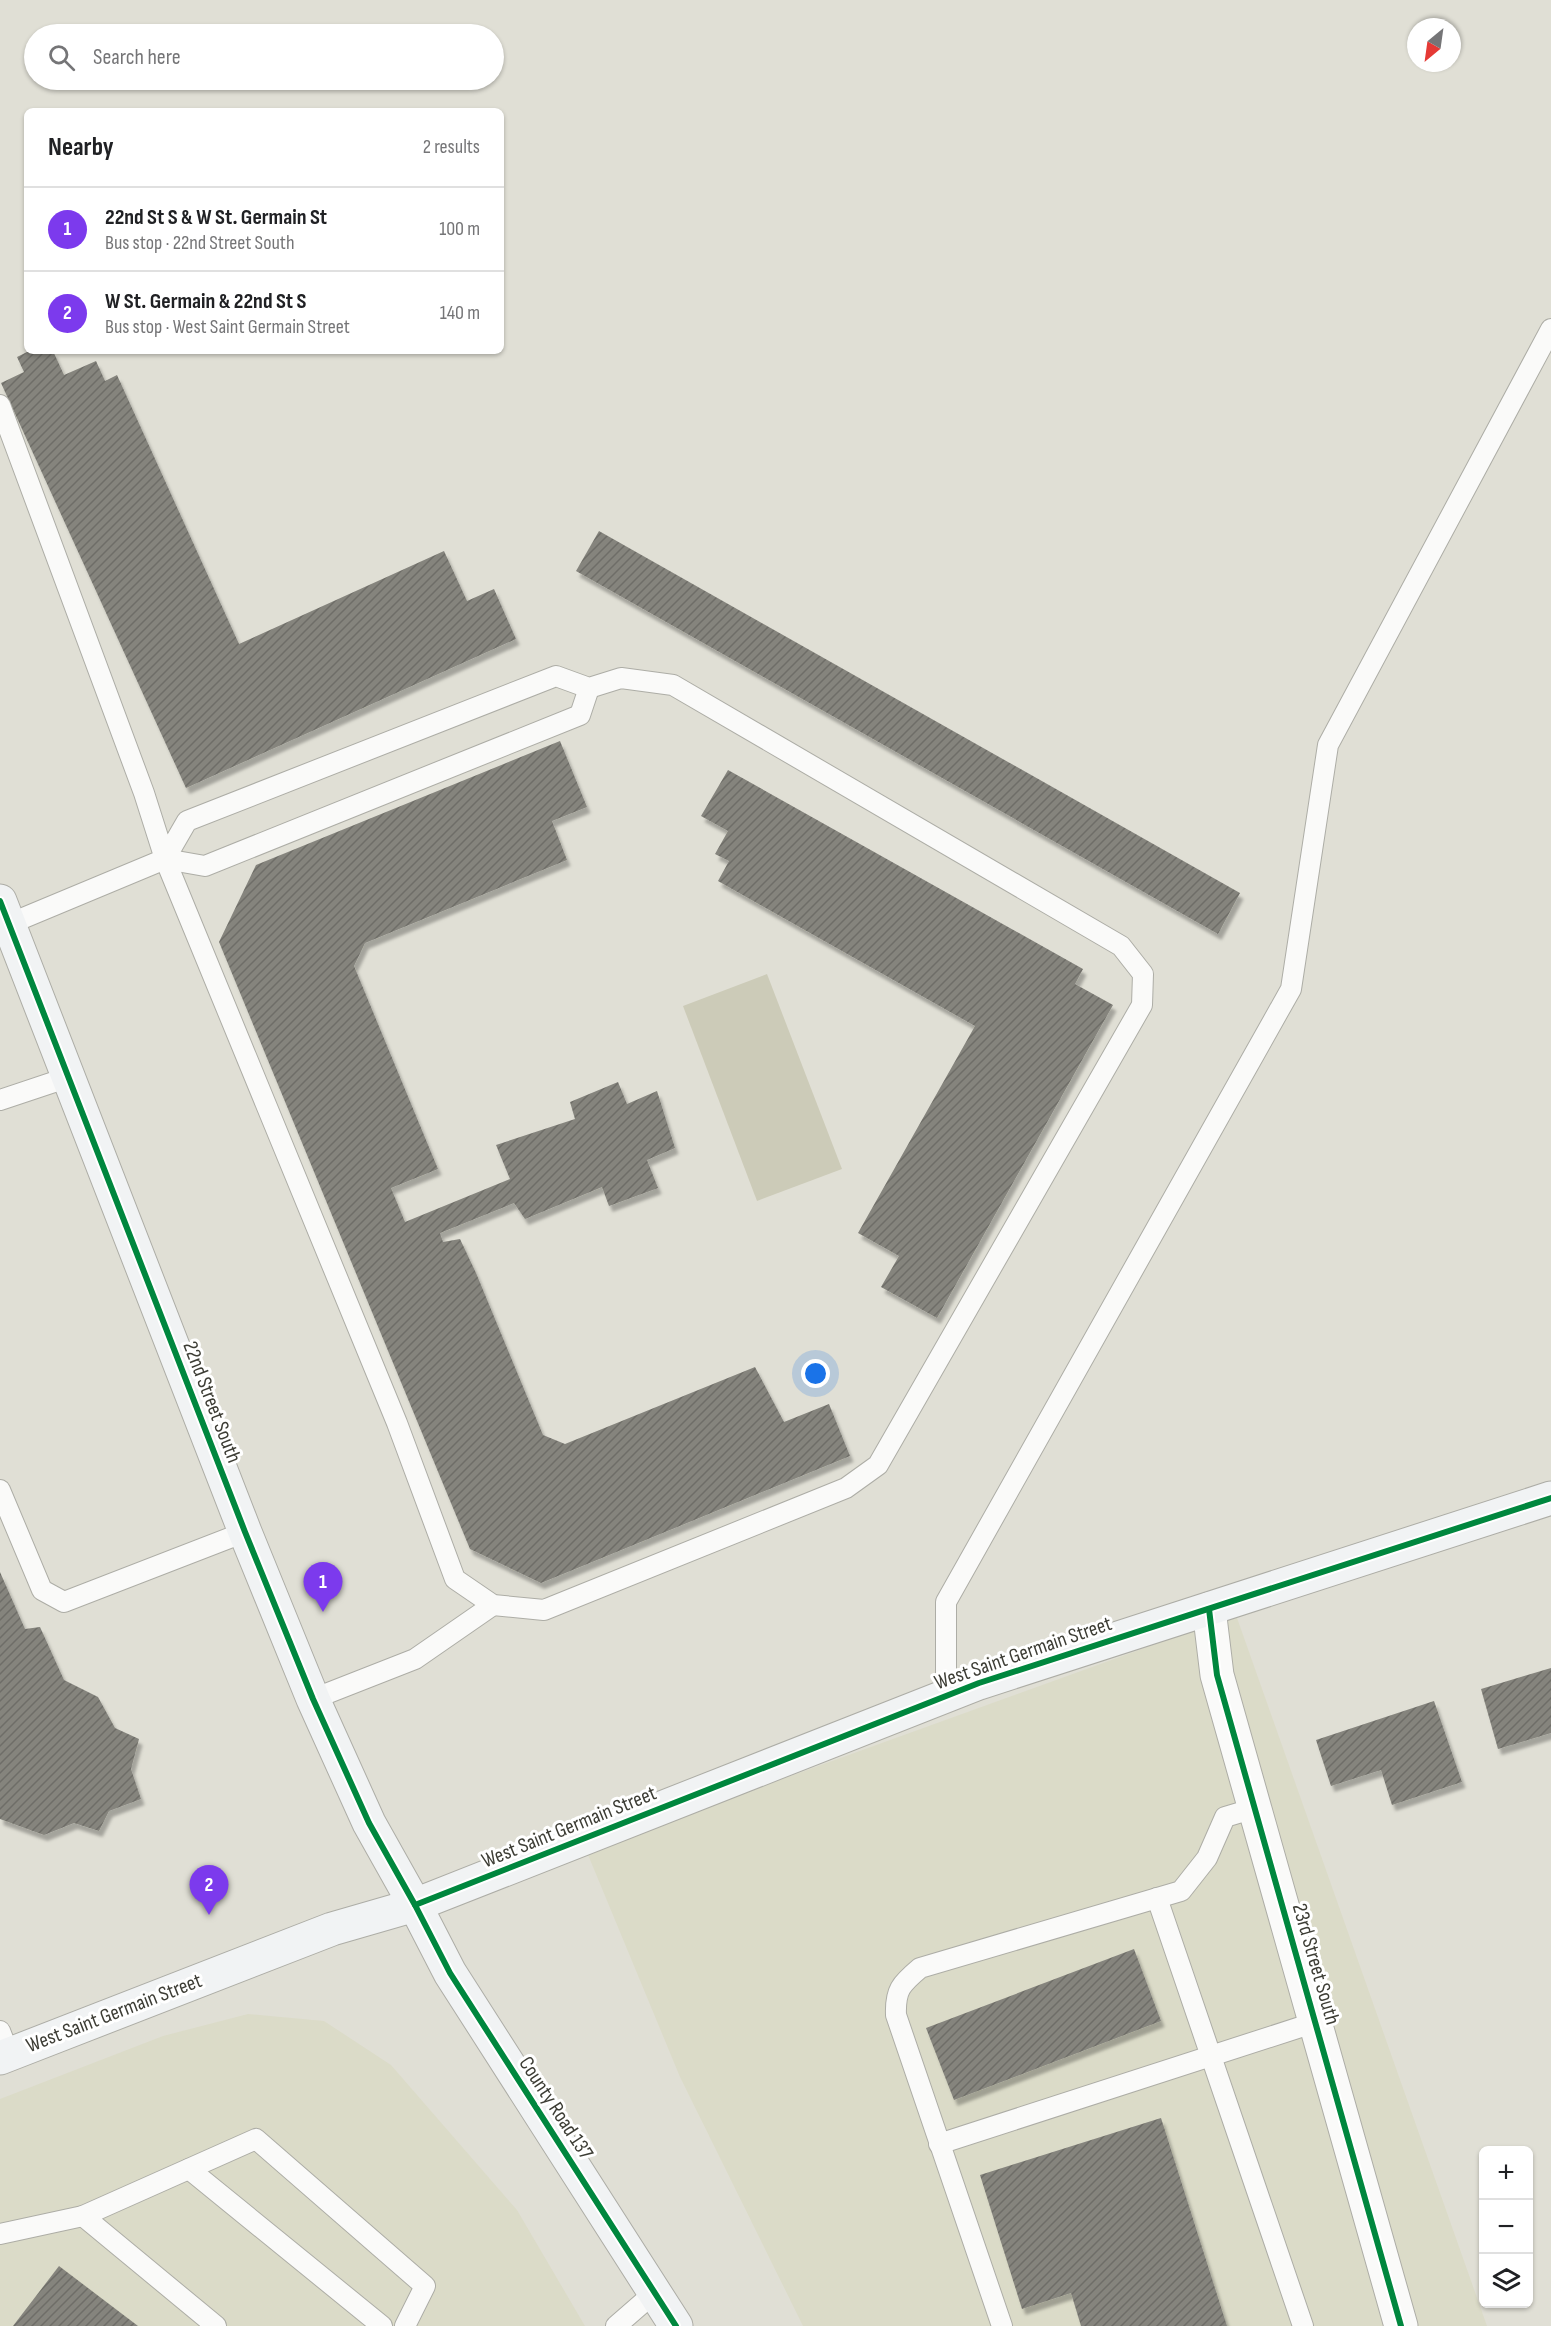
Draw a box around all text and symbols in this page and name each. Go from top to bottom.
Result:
north arrow [1407,18,1461,72]
search box [24,24,504,90]
icon: search [45,41,78,74]
text: Search here [93,44,180,71]
text: Nearby [48,132,114,163]
text: 2 results [423,135,480,159]
text: 22nd St S & W St. Germain St [105,204,327,231]
text: 1 [64,217,71,241]
text: 100 m [439,217,480,241]
text: Bus stop · 22nd Street South [105,231,294,255]
text: W St. Germain & 22nd St S [105,288,306,315]
text: 2 [63,301,72,325]
text: 140 m [440,301,480,325]
text: Bus stop · West Saint Germain Street [105,315,350,339]
street label: 22nd Street South [177,1338,247,1466]
your location [801,1359,830,1388]
pin: 1 [304,1562,342,1612]
street label: West Saint Germain Street [931,1611,1115,1695]
street label: West Saint Germain Street [478,1781,660,1873]
pin: 2 [190,1866,228,1915]
street label: 23rd Street South [1287,1901,1345,2027]
street label: West Saint Germain Street [23,1968,205,2058]
street label: County Road 137 [514,2052,599,2165]
map controls [1479,2146,1533,2308]
button: + [1479,2146,1533,2200]
button: − [1479,2200,1533,2254]
button: layers [1479,2254,1533,2308]

